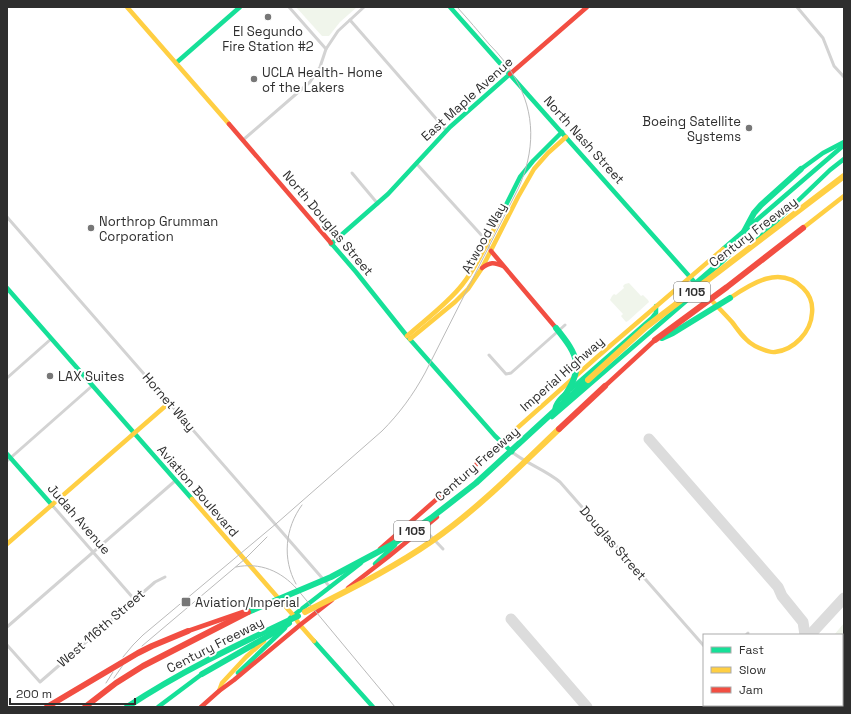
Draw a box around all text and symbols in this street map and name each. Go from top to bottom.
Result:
marker: El Segundo Fire Station #2 [263,12,273,22]
place label: El Segundo Fire Station #2 [222,23,314,55]
street label: East Maple Avenue [418,53,516,145]
place label: UCLA Health- Home of the Lakers [262,64,383,96]
marker: UCLA Health- Home of the Lakers [249,74,259,84]
street label: North Nash Street [540,92,628,188]
place label: Boeing Satellite Systems [642,113,741,145]
marker: Boeing Satellite Systems [744,123,754,133]
street label: North Douglas Street [279,167,377,279]
street label: Century Freeway [705,193,801,271]
street label: Atwood Way [458,200,510,276]
place label: Northrop Grumman Corporation [99,213,218,245]
marker: Northrop Grumman Corporation [86,223,96,233]
road number: I 105 [674,282,710,302]
street label: Imperial Highway [516,333,608,415]
place label: LAX Suites [58,368,124,385]
street label: Hornet Way [139,369,199,435]
marker: LAX Suites [45,371,55,381]
street label: Century Freeway [431,423,523,505]
street label: Aviation Boulevard [153,442,243,540]
street label: Judah Avenue [44,480,114,558]
street label: Douglas Street [576,502,650,584]
road number: I 105 [394,521,430,541]
street label: West 116th Street [54,585,148,671]
place label: Aviation/Imperial [195,594,299,611]
marker: Aviation/Imperial [180,596,192,608]
street label: Century Freeway [164,613,266,677]
legend [703,634,843,706]
text: Fast [739,642,764,658]
text: Slow [739,662,766,678]
scale bar [10,680,135,706]
text: Jam [739,682,763,698]
text: 200 m [16,686,52,702]

